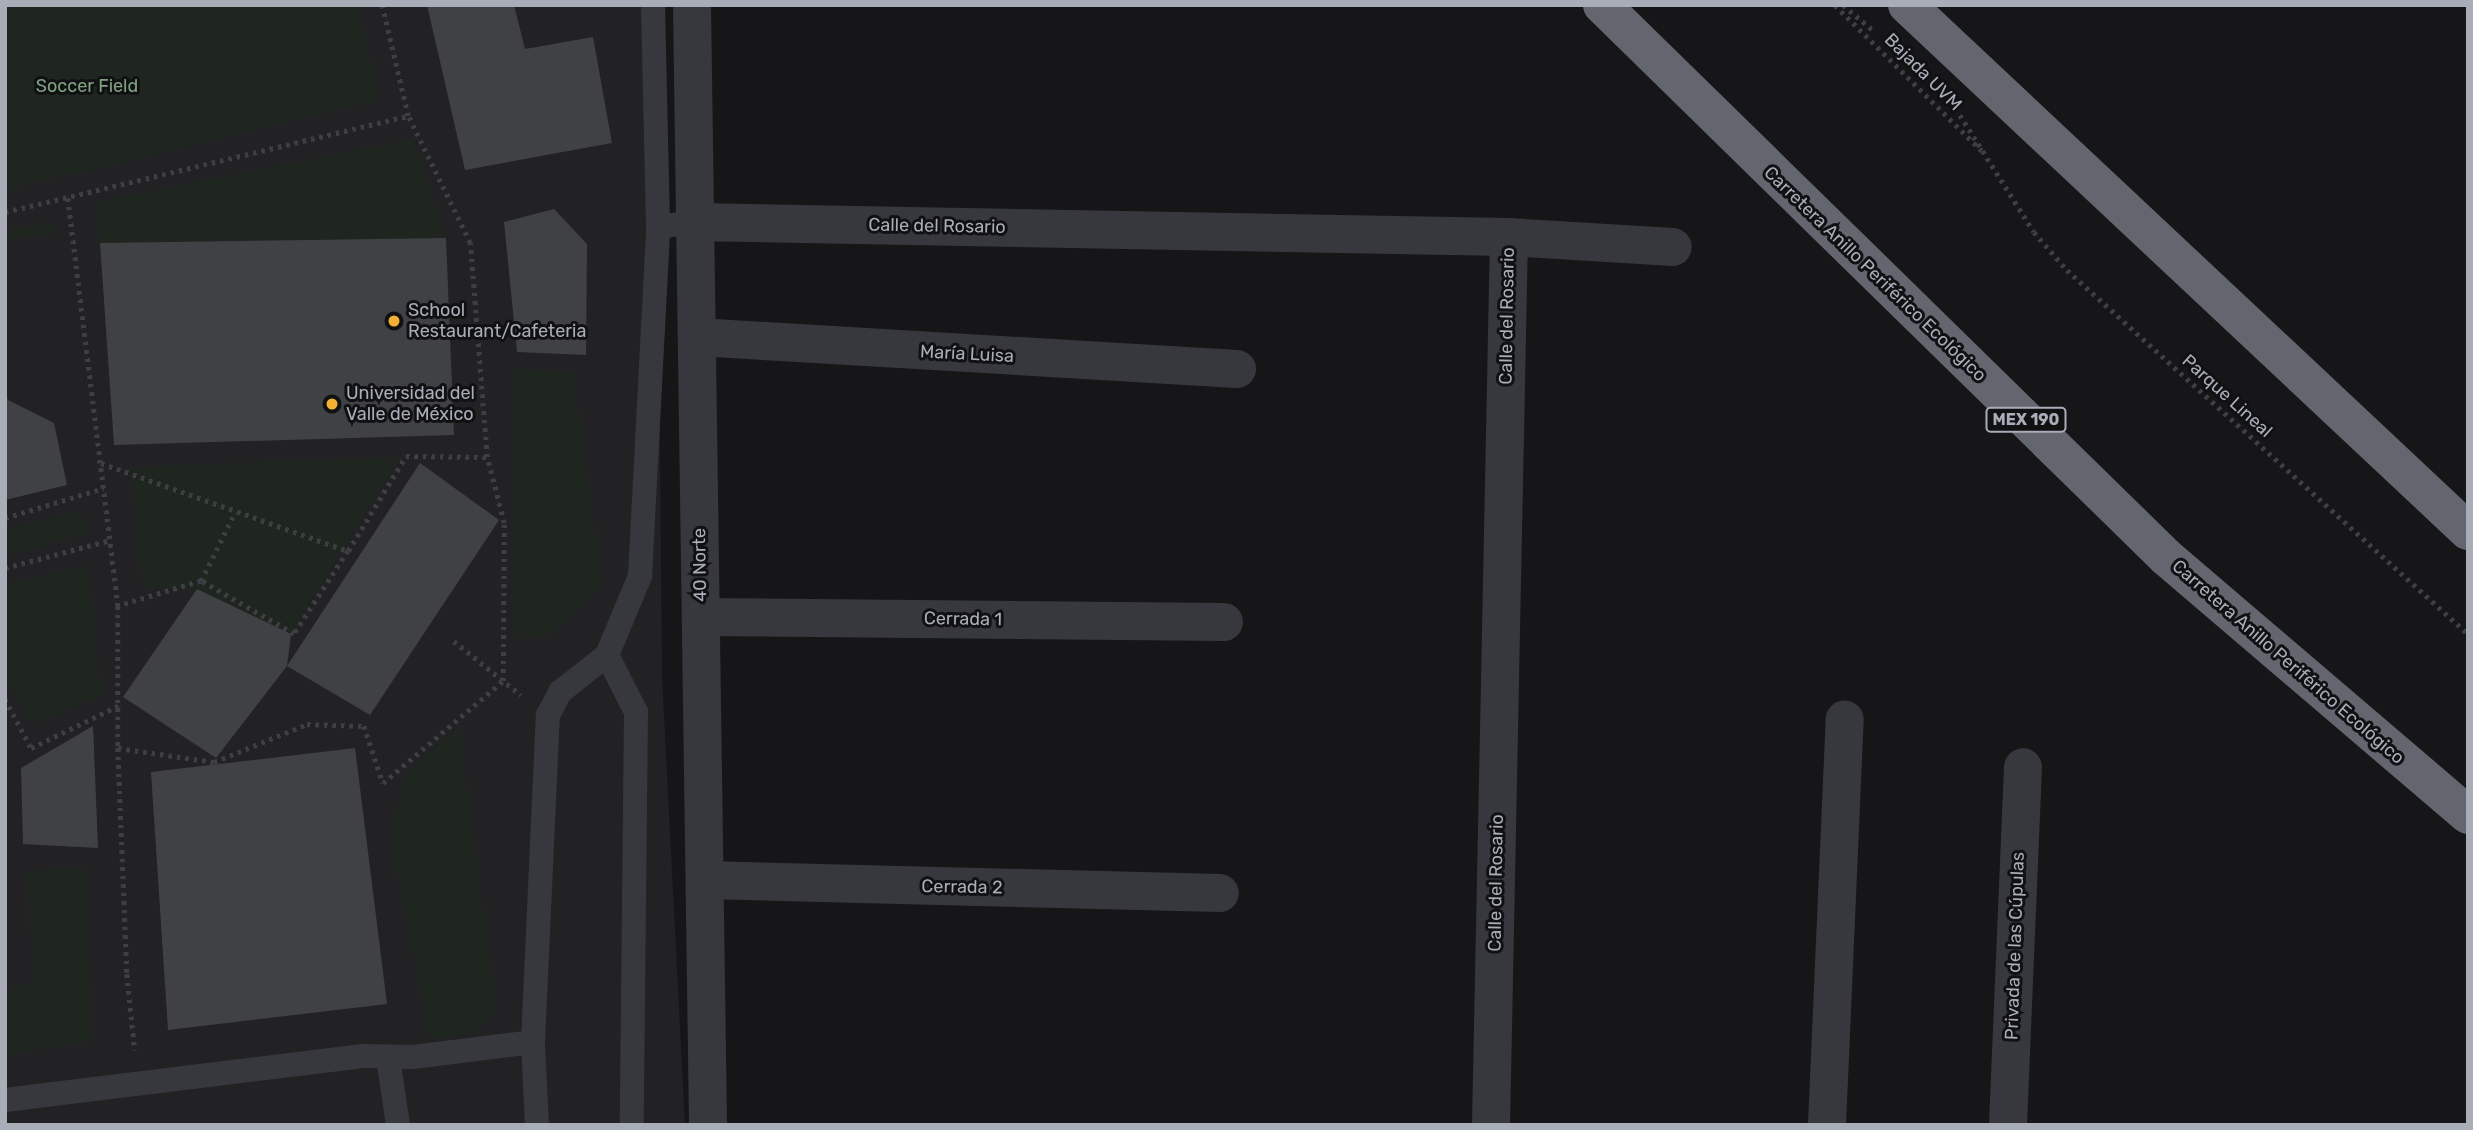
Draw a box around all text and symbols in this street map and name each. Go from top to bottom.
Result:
street label: Bajada UVM [1880,29,1966,115]
park label: Soccer Field [36,75,138,97]
street label: Carretera Anillo Periférico Ecológico [1759,162,1991,386]
street label: Calle del Rosario [868,214,1006,238]
street label: Calle del Rosario [1495,247,1519,385]
place label: School Restaurant/Cafeteria [408,300,586,342]
marker: School Restaurant/Cafeteria [386,313,402,329]
street label: María Luisa [920,341,1014,367]
street label: Parque Lineal [2177,350,2277,442]
place label: Universidad del Valle de México [346,383,475,426]
marker: Universidad del Valle de México [324,396,340,412]
road number: MEX 190 [1984,408,2068,432]
street label: 40 Norte [689,528,711,602]
street label: Carretera Anillo Periférico Ecológico [2167,555,2409,769]
street label: Cerrada 1 [924,608,1002,630]
street label: Calle del Rosario [1484,814,1508,952]
street label: Privada de las Cúpulas [2001,852,2029,1040]
street label: Cerrada 2 [921,875,1003,899]

